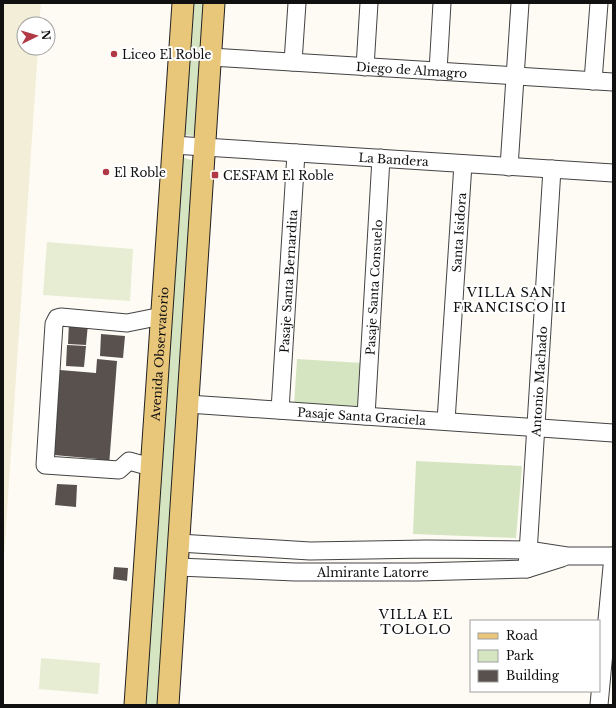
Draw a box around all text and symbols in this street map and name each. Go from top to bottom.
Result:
north arrow [16,16,56,56]
text: N [39,29,53,42]
place label: Liceo El Roble [122,47,211,62]
marker: Liceo El Roble [109,49,119,59]
street label: Diego de Almagro [356,59,468,80]
street label: La Bandera [358,149,429,169]
place label: El Roble [114,165,166,180]
marker: El Roble [101,167,111,177]
place label: CESFAM El Roble [223,168,334,183]
marker: CESFAM El Roble [210,170,220,180]
street label: Santa Isidora [448,192,469,273]
street label: Pasaje Santa Bernardita [276,209,300,354]
street label: Pasaje Santa Consuelo [362,219,385,356]
district label: VILLA SAN FRANCISCO II [453,284,567,316]
street label: Avenida Observatorio [147,286,171,422]
street label: Antonio Machado [528,326,550,438]
street label: Pasaje Santa Graciela [297,404,427,428]
street label: Almirante Latorre [316,564,429,580]
district label: VILLA EL TOLOLO [378,606,453,638]
legend [470,620,600,692]
text: Road [506,628,538,643]
text: Park [506,648,534,663]
text: Building [506,668,560,683]

